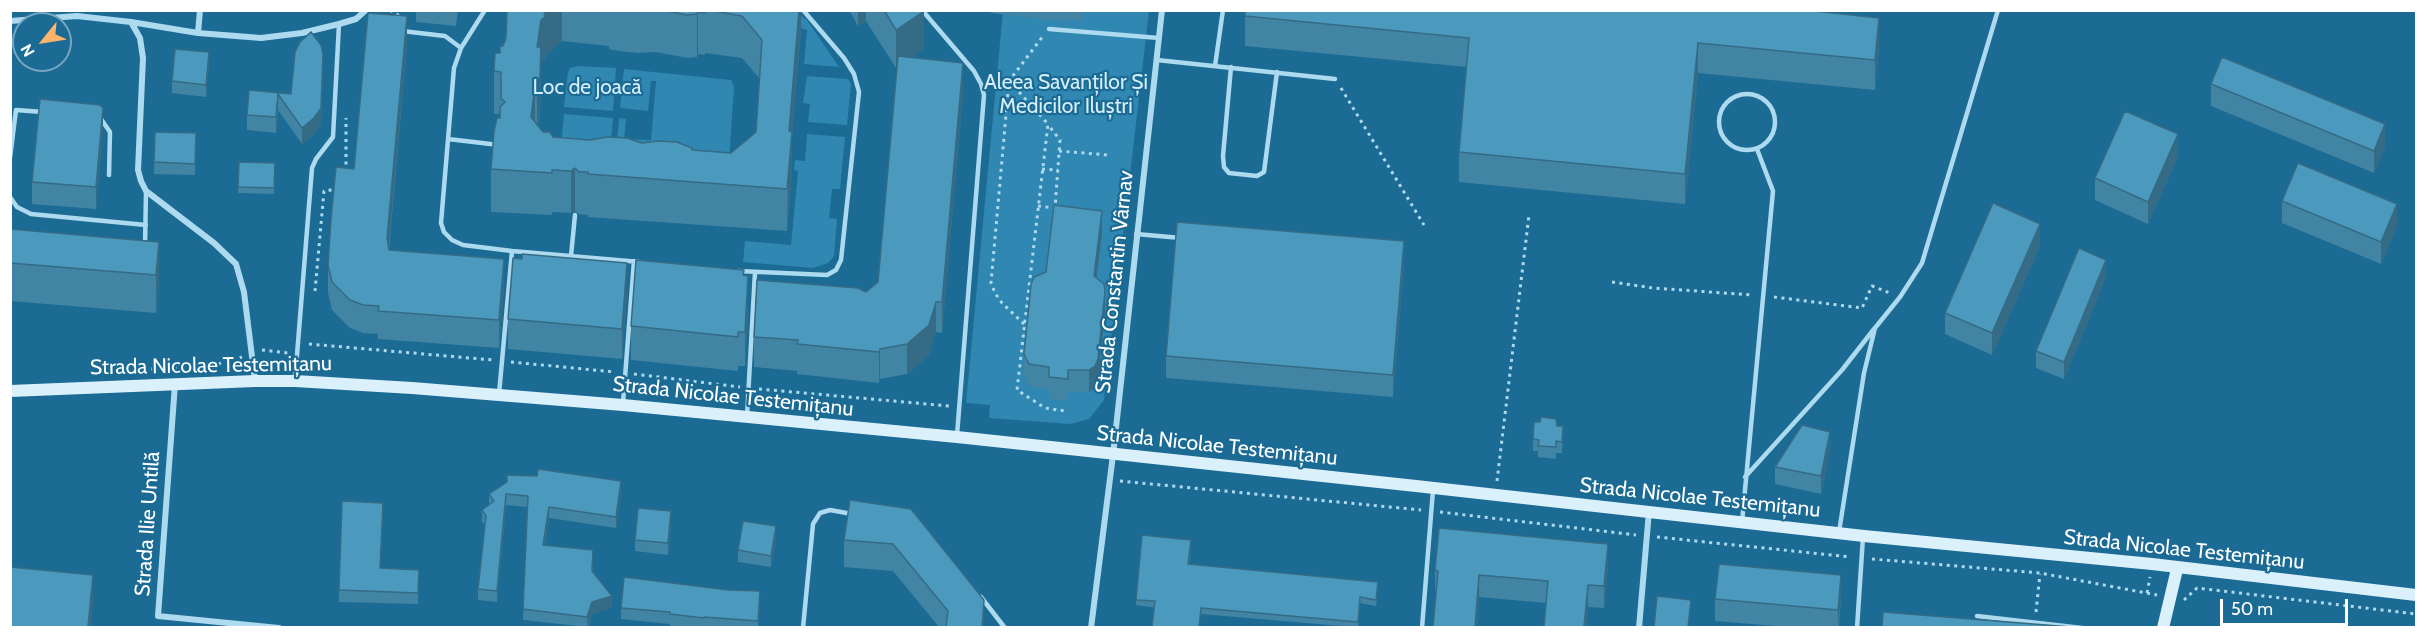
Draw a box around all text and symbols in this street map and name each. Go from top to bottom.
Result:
north arrow [12,12,72,72]
text: N [17,41,39,60]
park label: Aleea Savanților Și Medicilor Iluștri [984,70,1148,120]
park label: Loc de joacă [533,75,641,101]
street label: Strada Constantin Vârnav [1091,169,1139,395]
street label: Strada Nicolae Testemițanu [90,351,332,381]
street label: Strada Nicolae Testemițanu [611,372,855,422]
street label: Strada Nicolae Testemițanu [1095,421,1339,471]
street label: Strada Ilie Untilă [130,451,166,597]
street label: Strada Nicolae Testemițanu [1578,473,1822,523]
street label: Strada Nicolae Testemițanu [2062,525,2306,575]
scale bar [2223,587,2350,625]
text: 50 m [2231,598,2273,620]

